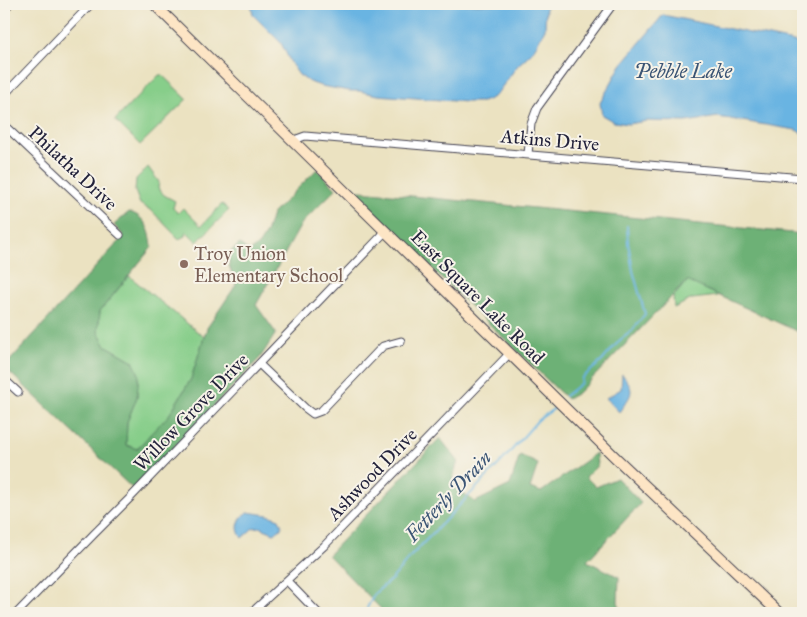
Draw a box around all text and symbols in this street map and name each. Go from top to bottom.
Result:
water label: Pebble Lake [634,59,732,83]
street label: Philatha Drive [24,121,122,215]
street label: Atkins Drive [499,124,600,156]
street label: East Square Lake Road [406,225,550,370]
place label: Troy Union Elementary School [194,242,344,287]
marker: Troy Union Elementary School [178,258,190,270]
street label: Willow Grove Drive [129,348,253,476]
street label: Ashwood Drive [322,423,422,526]
water label: Fetterly Drain [399,445,497,547]

